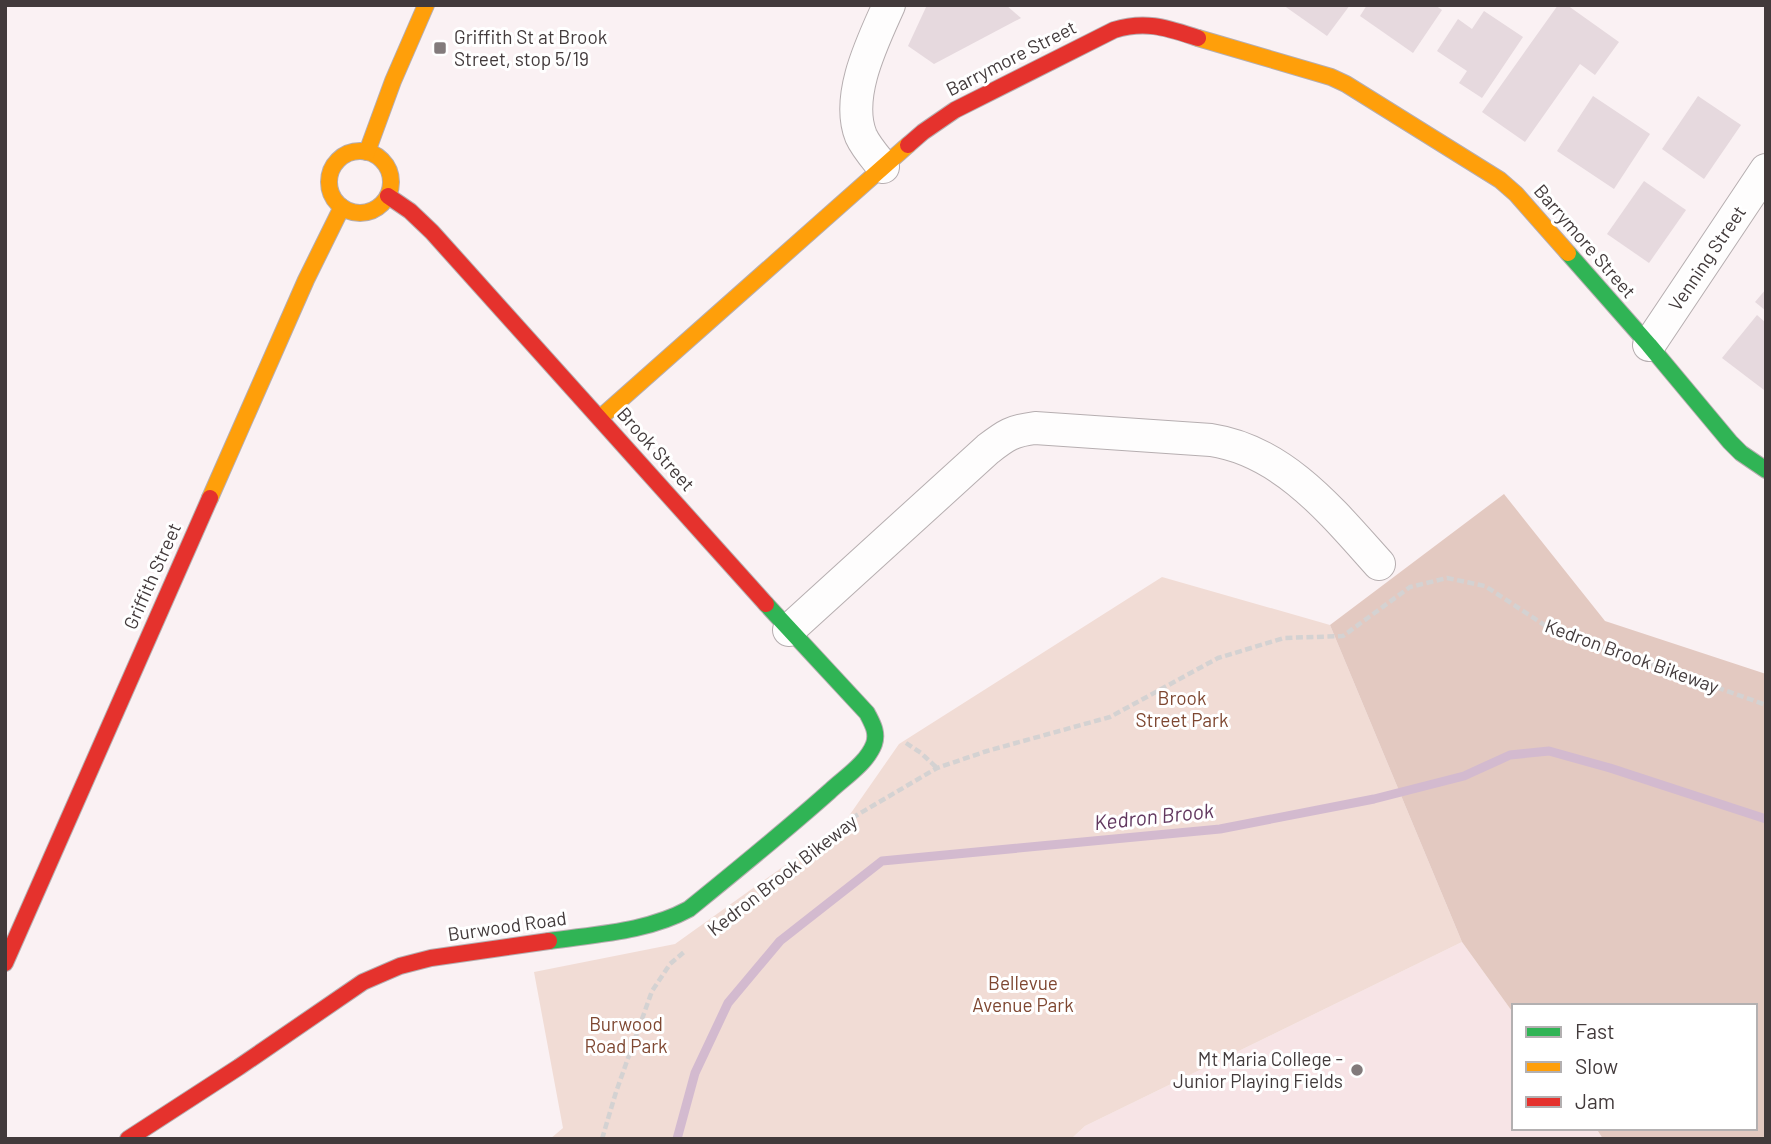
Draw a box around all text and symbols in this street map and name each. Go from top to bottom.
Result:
street label: Barrymore Street [942,15,1080,100]
place label: Griffith St at Brook Street, stop 5/19 [454,25,607,70]
marker: Griffith St at Brook Street, stop 5/19 [432,40,448,56]
street label: Barrymore Street [1530,179,1641,302]
street label: Venning Street [1663,201,1750,315]
street label: Brook Street [613,402,700,495]
street label: Griffith Street [118,519,185,633]
street label: Kedron Brook Bikeway [1542,613,1723,698]
park label: Brook Street Park [1135,686,1229,731]
water label: Kedron Brook [1093,797,1216,834]
street label: Kedron Brook Bikeway [702,809,861,940]
street label: Burwood Road [446,906,568,945]
park label: Bellevue Avenue Park [972,971,1074,1016]
legend [1512,1004,1757,1130]
park label: Burwood Road Park [584,1012,668,1057]
text: Fast [1575,1018,1615,1043]
place label: Mt Maria College - Junior Playing Fields [1173,1047,1343,1092]
text: Slow [1575,1053,1618,1078]
marker: Mt Maria College - Junior Playing Fields [1349,1062,1365,1078]
text: Jam [1575,1088,1615,1113]

